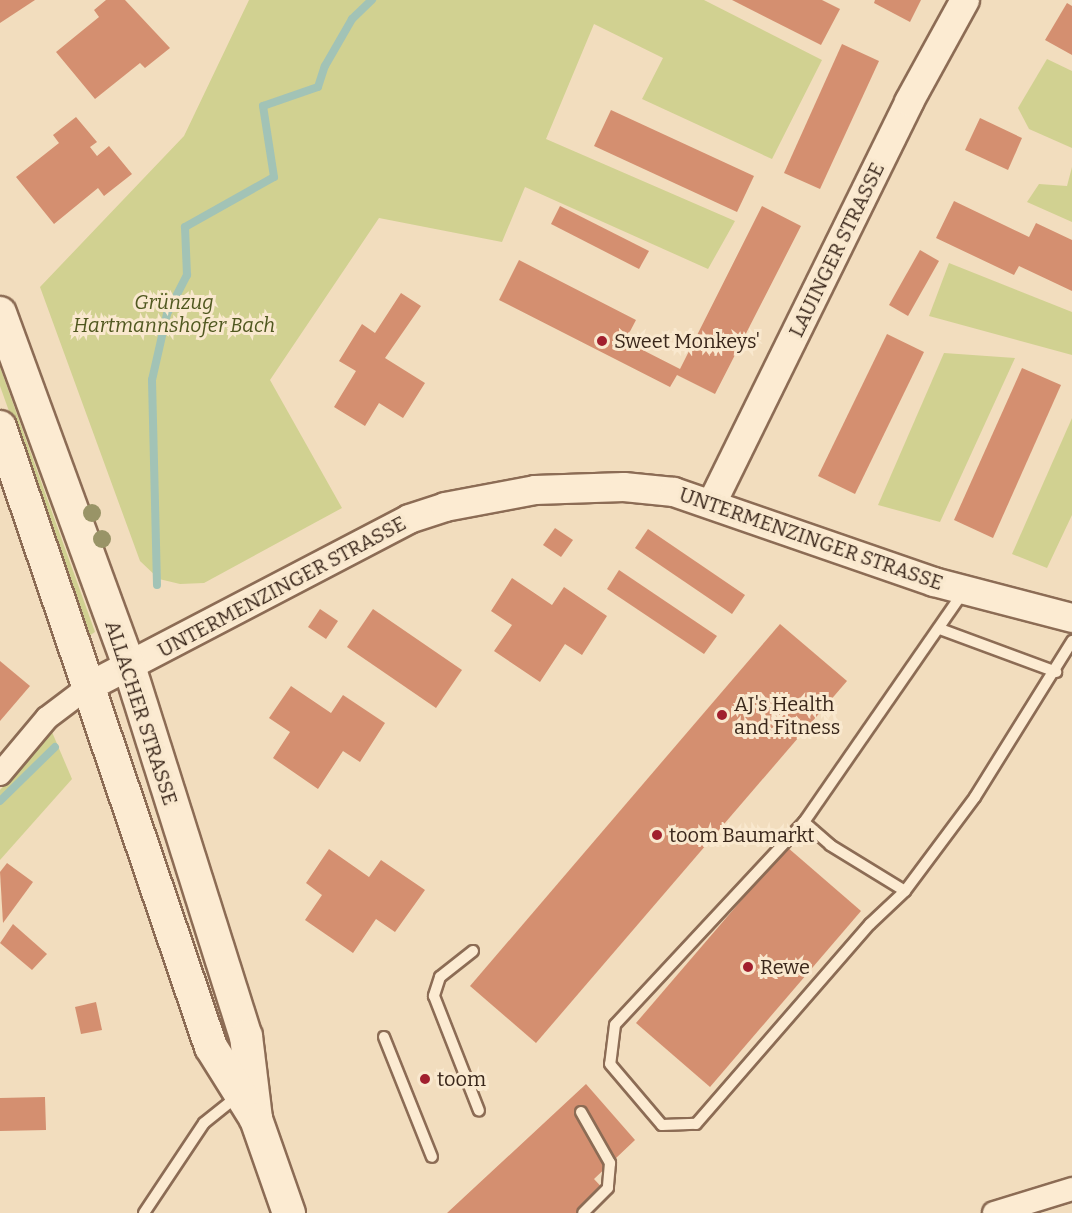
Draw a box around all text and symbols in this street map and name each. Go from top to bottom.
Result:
street label: LAUINGER STRASSE [784,159,890,341]
park label: Grünzug Hartmannshofer Bach [73,291,275,338]
place label: Sweet Monkeys' [614,329,760,353]
marker: Sweet Monkeys' [595,334,609,348]
street label: UNTERMENZINGER STRASSE [676,483,946,595]
street label: UNTERMENZINGER STRASSE [154,511,410,663]
street label: ALLACHER STRASSE [100,618,182,808]
place label: AJ's Health and Fitness [734,692,840,739]
marker: AJ's Health and Fitness [715,708,729,722]
place label: toom Baumarkt [669,823,815,847]
marker: toom Baumarkt [650,828,664,842]
place label: Rewe [760,955,810,979]
marker: Rewe [741,960,755,974]
place label: toom [437,1067,486,1091]
marker: toom [418,1072,432,1086]

